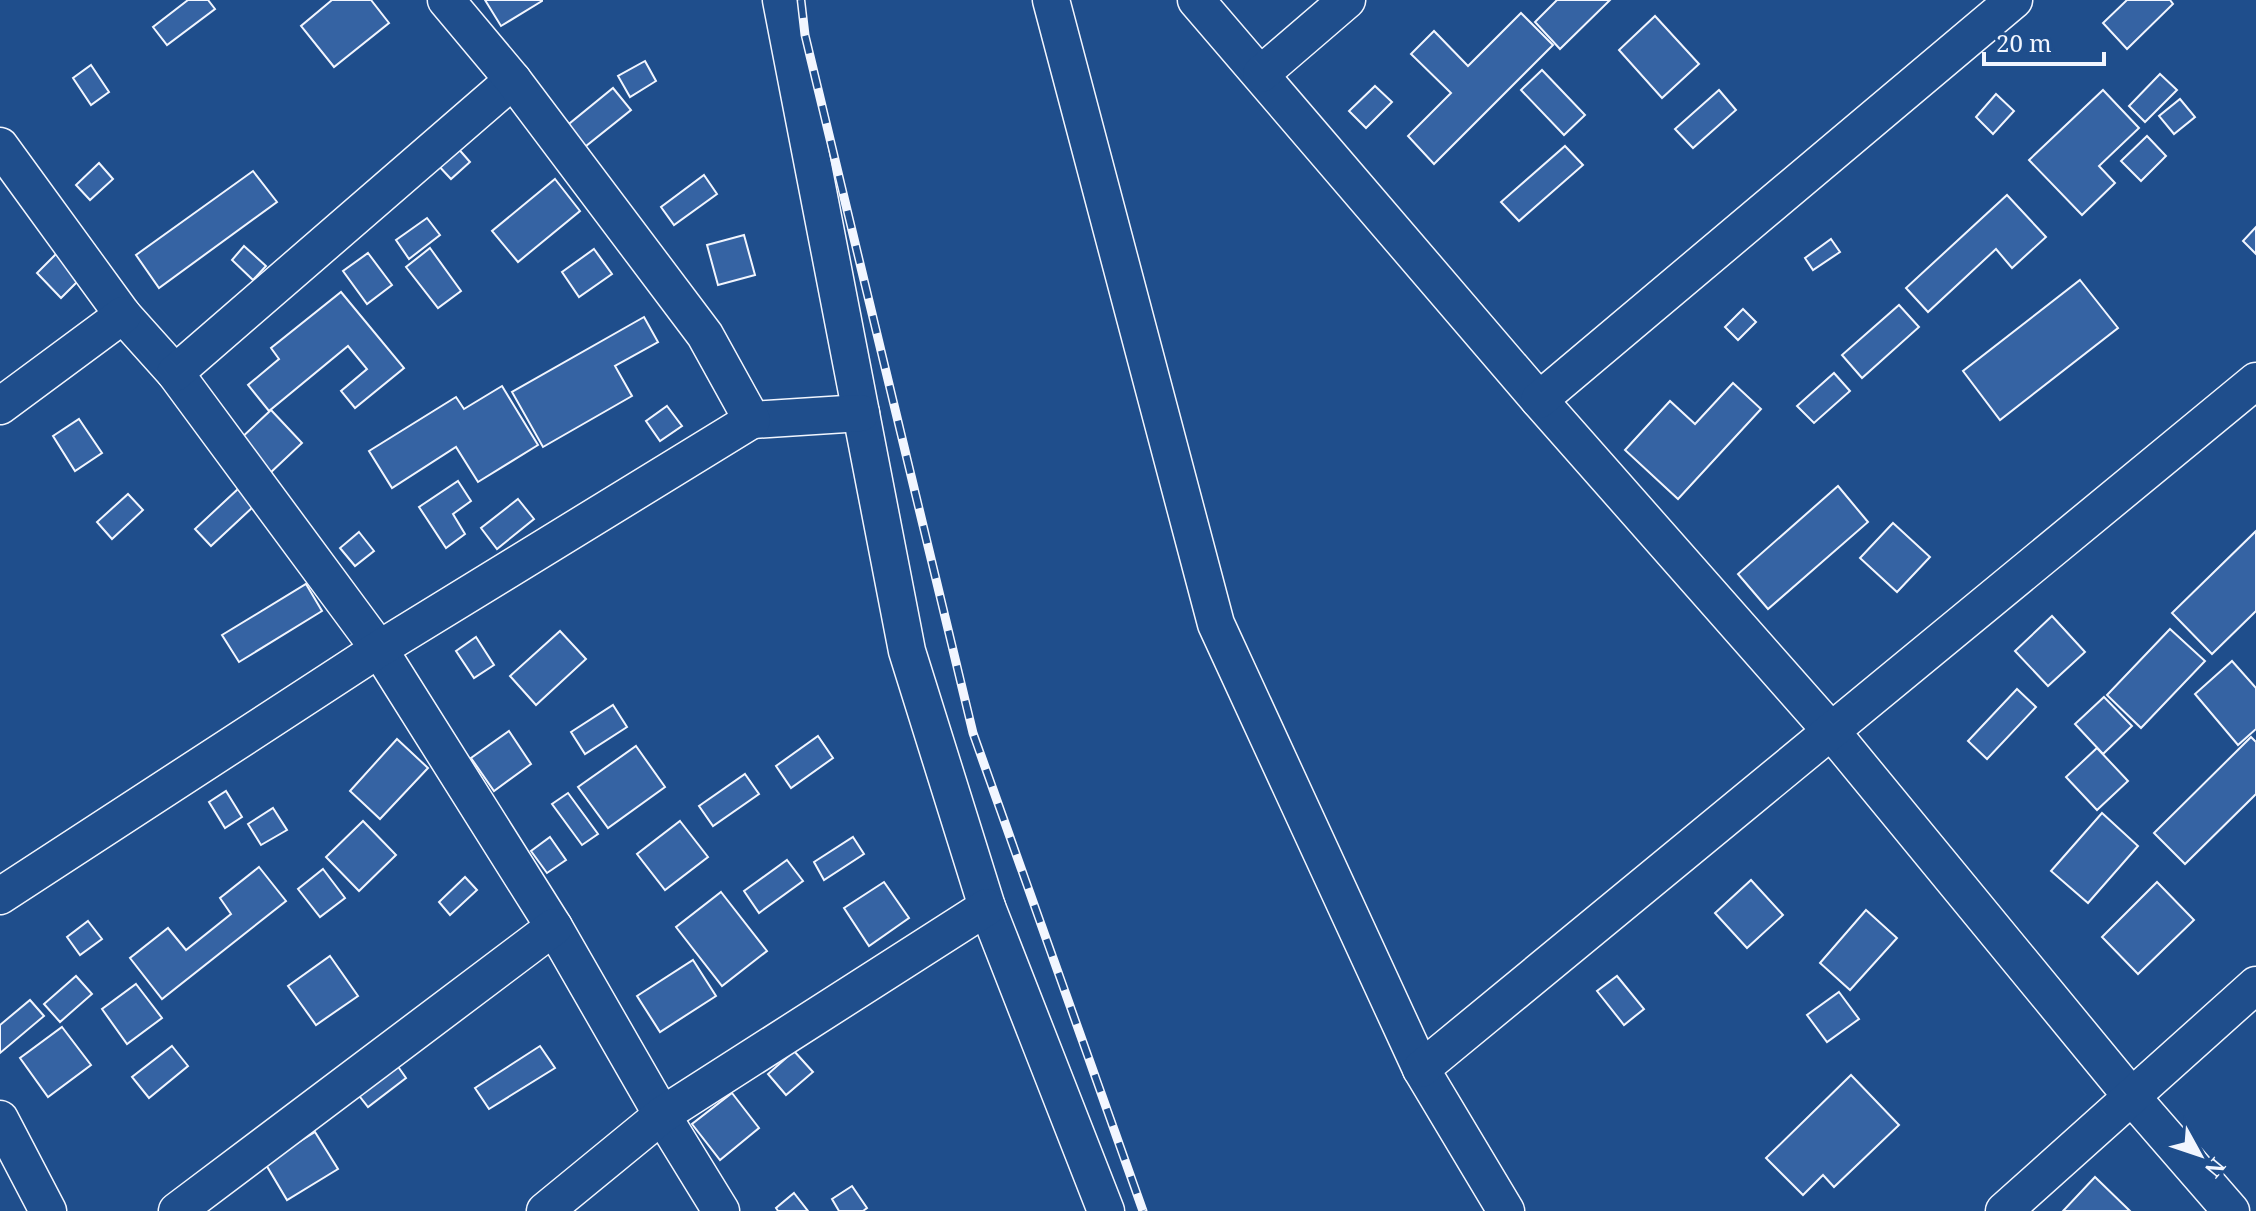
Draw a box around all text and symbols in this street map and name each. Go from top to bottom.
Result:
scale bar [1984,16,2104,66]
text: 20 m [1996,26,2052,59]
north arrow [2160,1115,2240,1195]
text: N [2199,1152,2233,1185]

